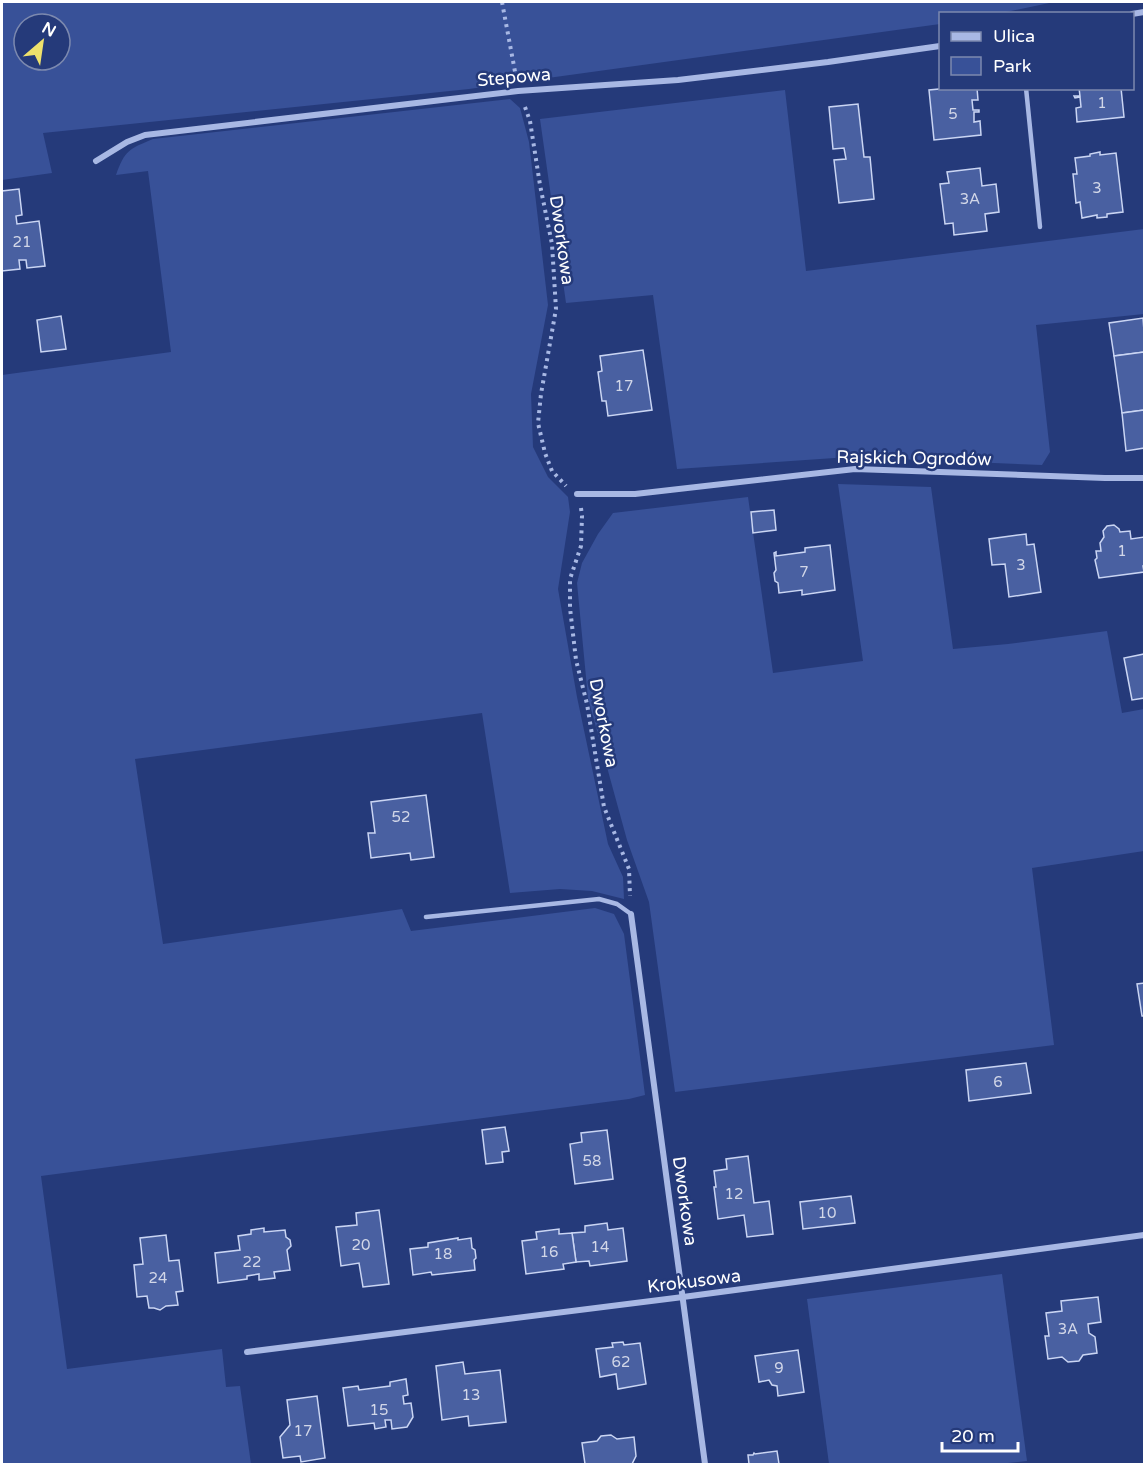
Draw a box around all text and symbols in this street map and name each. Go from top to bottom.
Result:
north arrow [12,12,72,72]
legend [939,12,1134,90]
text: N [38,18,59,42]
text: Ulica [993,25,1035,47]
text: Park [993,55,1032,77]
street label: Stepowa [476,63,552,91]
house number: 1 [1097,94,1107,112]
house number: 5 [948,105,958,123]
house number: 3 [1092,179,1102,197]
house number: 3A [960,190,980,208]
street label: Dworkowa [545,194,579,286]
house number: 21 [13,233,31,251]
house number: 17 [615,377,633,395]
street label: Rajskich Ogrodów [836,446,992,470]
house number: 1 [1117,542,1127,560]
house number: 3 [1016,556,1026,574]
house number: 7 [799,563,809,581]
street label: Dworkowa [585,677,623,769]
house number: 52 [392,808,410,826]
house number: 6 [993,1073,1003,1091]
house number: 58 [583,1152,601,1170]
street label: Dworkowa [668,1155,702,1247]
house number: 12 [725,1185,743,1203]
house number: 10 [818,1204,836,1222]
house number: 20 [352,1236,370,1254]
house number: 14 [591,1238,609,1256]
house number: 16 [540,1243,558,1261]
house number: 18 [434,1245,452,1263]
house number: 22 [243,1253,261,1271]
street label: Krokusowa [646,1264,742,1298]
house number: 24 [149,1269,167,1287]
house number: 3A [1058,1320,1078,1338]
house number: 62 [612,1353,630,1371]
house number: 9 [774,1359,784,1377]
house number: 13 [462,1386,480,1404]
house number: 15 [370,1401,388,1419]
scale bar [942,1415,1018,1453]
house number: 17 [294,1422,312,1440]
text: 20 m [951,1425,995,1447]

